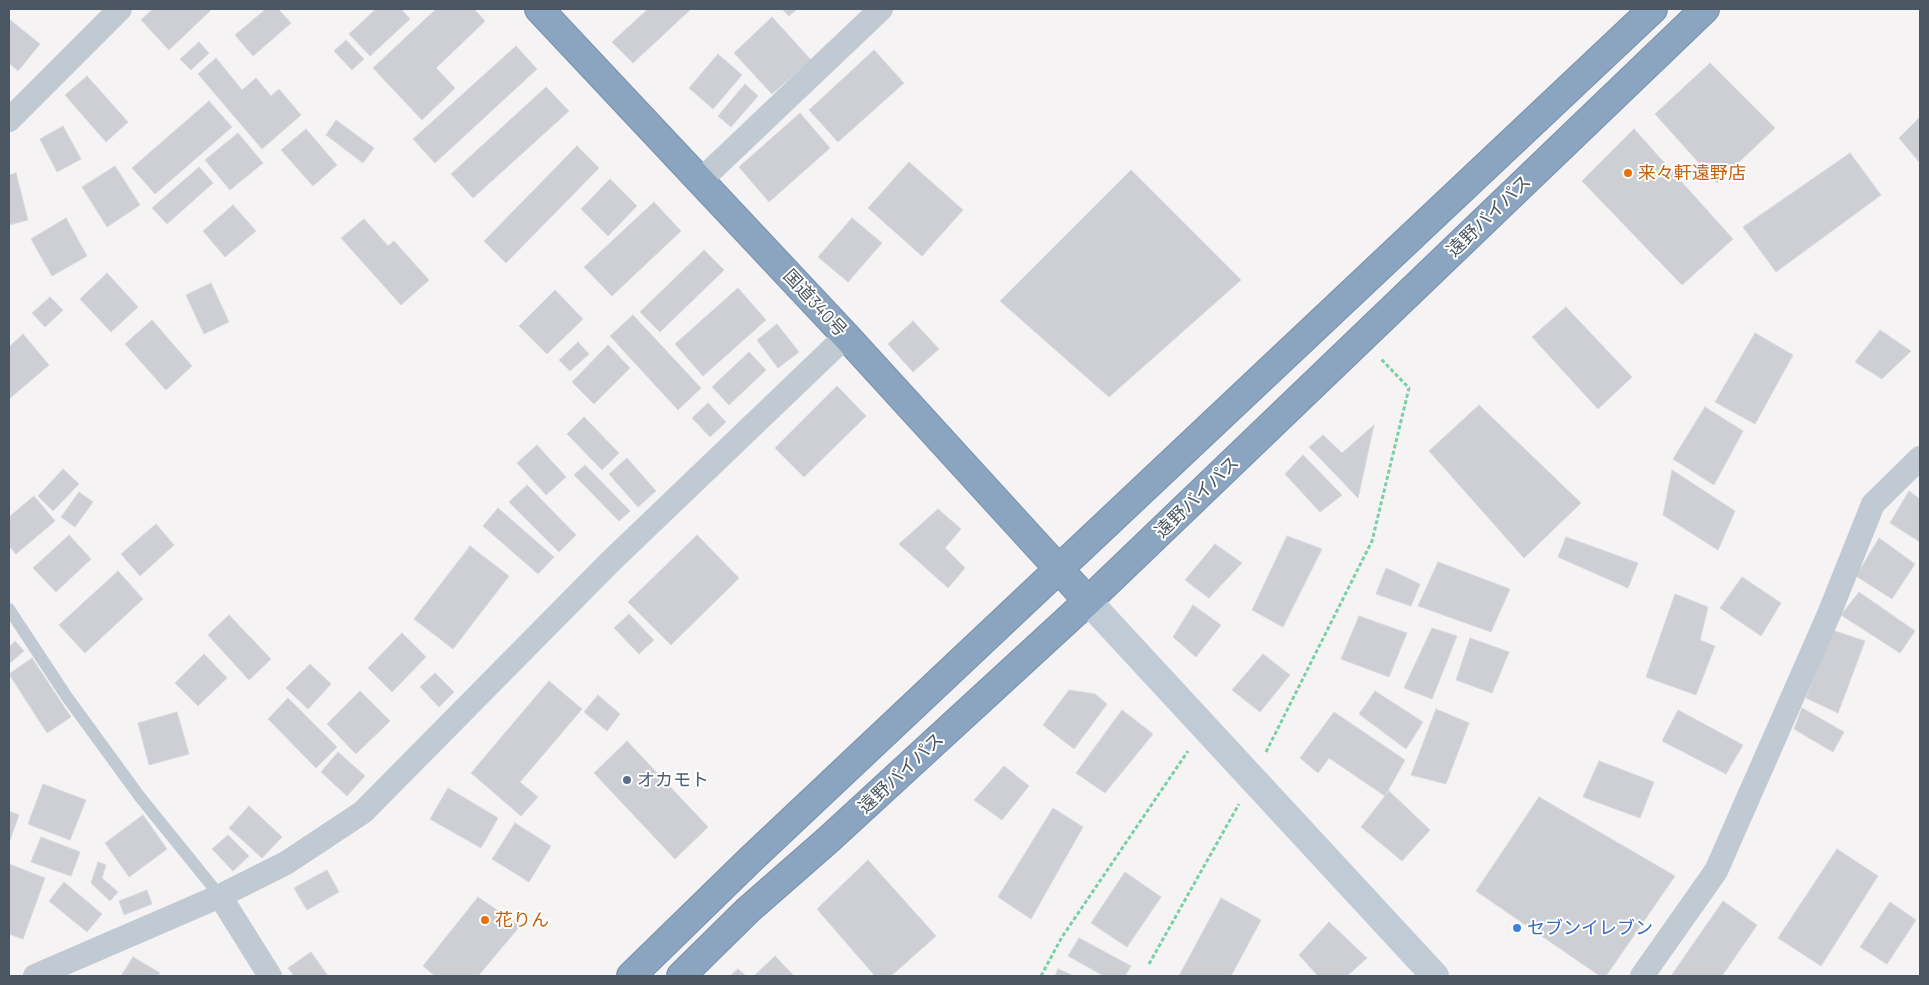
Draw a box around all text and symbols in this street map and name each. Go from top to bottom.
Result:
place label: 来々軒遠野店 [1638,162,1746,184]
marker: 来々軒遠野店 [1622,167,1634,179]
street label: 遠野バイパス [1443,171,1535,261]
street label: 国道340号 [779,265,851,341]
street label: 遠野バイパス [1151,452,1243,542]
street label: 遠野バイパス [854,728,948,818]
place label: オカモト [637,769,709,791]
marker: オカモト [621,774,633,786]
place label: 花りん [495,909,549,931]
marker: 花りん [479,914,491,926]
place label: セブンイレブン [1527,917,1653,939]
marker: セブンイレブン [1511,922,1523,934]

